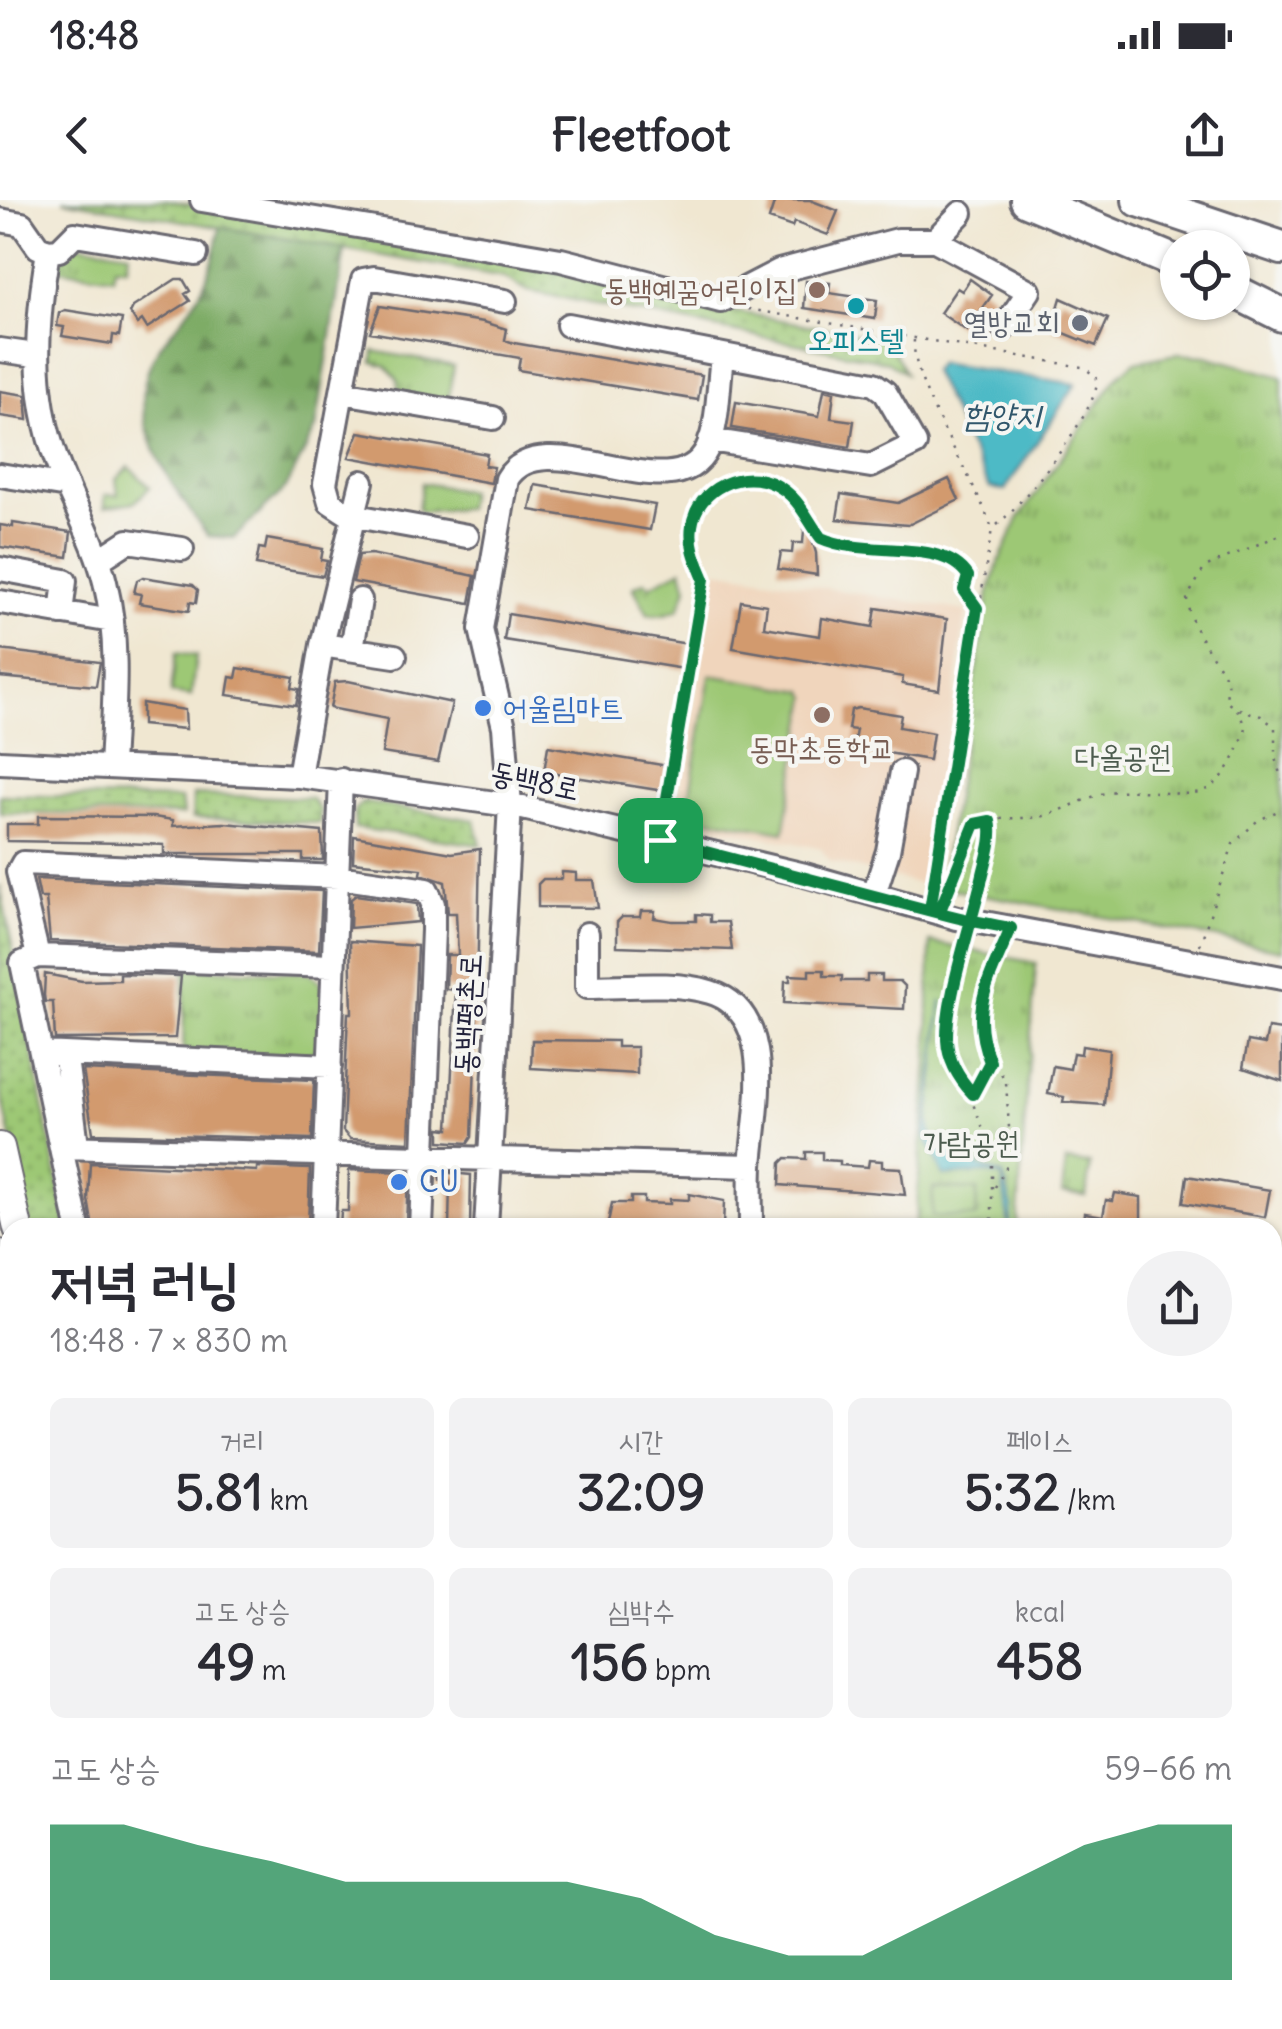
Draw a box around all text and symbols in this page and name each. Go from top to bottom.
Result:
text: 18:48 [50,12,139,59]
text: Fleetfoot [552,107,730,163]
icon: back [50,108,105,163]
icon: share [1177,108,1232,163]
map controls [1160,230,1250,320]
button: locate [1160,230,1250,320]
place label: 동백예꿈어린이집 [604,270,797,308]
marker: 동백예꿈어린이집 [806,279,828,301]
marker: 오피스텔 [845,295,867,317]
place label: 열방교회 [963,303,1060,341]
marker: 열방교회 [1069,312,1091,334]
place label: 오피스텔 [808,320,904,358]
water label: 함양지 [963,394,1044,435]
place label: 어울림마트 [503,688,624,726]
marker: 어울림마트 [472,697,494,719]
marker: 동막초등학교 [811,704,833,726]
place label: 동막초등학교 [750,729,894,767]
park label: 다올공원 [1075,737,1171,775]
street label: 동백8로 [487,752,583,808]
pin [618,798,703,883]
icon: arrive [633,813,688,868]
street label: 동백평촌로 [445,953,489,1075]
park label: 가람공원 [923,1123,1019,1161]
place label: CU [419,1162,459,1200]
marker: CU [388,1171,410,1193]
text: 저녁 러닝 [50,1248,240,1317]
button: share [1127,1251,1232,1356]
text: 18:48 · 7 × 830 m [50,1320,288,1361]
text: 거리 [219,1423,265,1459]
text: 시간 [618,1423,664,1459]
text: 페이스 [1006,1423,1074,1459]
text: 5.81 [175,1461,263,1524]
text: 32:09 [577,1461,705,1524]
text: 5:32 [964,1461,1060,1524]
text: km [263,1482,309,1518]
text: /km [1060,1482,1116,1518]
text: 고도 상승 [194,1593,290,1629]
text: 심박수 [607,1593,675,1629]
text: kcal [1015,1594,1065,1630]
text: 458 [997,1630,1083,1693]
text: 49 [198,1631,255,1694]
text: 156 [571,1631,648,1694]
text: m [255,1652,286,1688]
text: bpm [648,1652,711,1688]
text: 고도 상승 [50,1748,161,1789]
text: 59–66 m [1104,1748,1232,1789]

